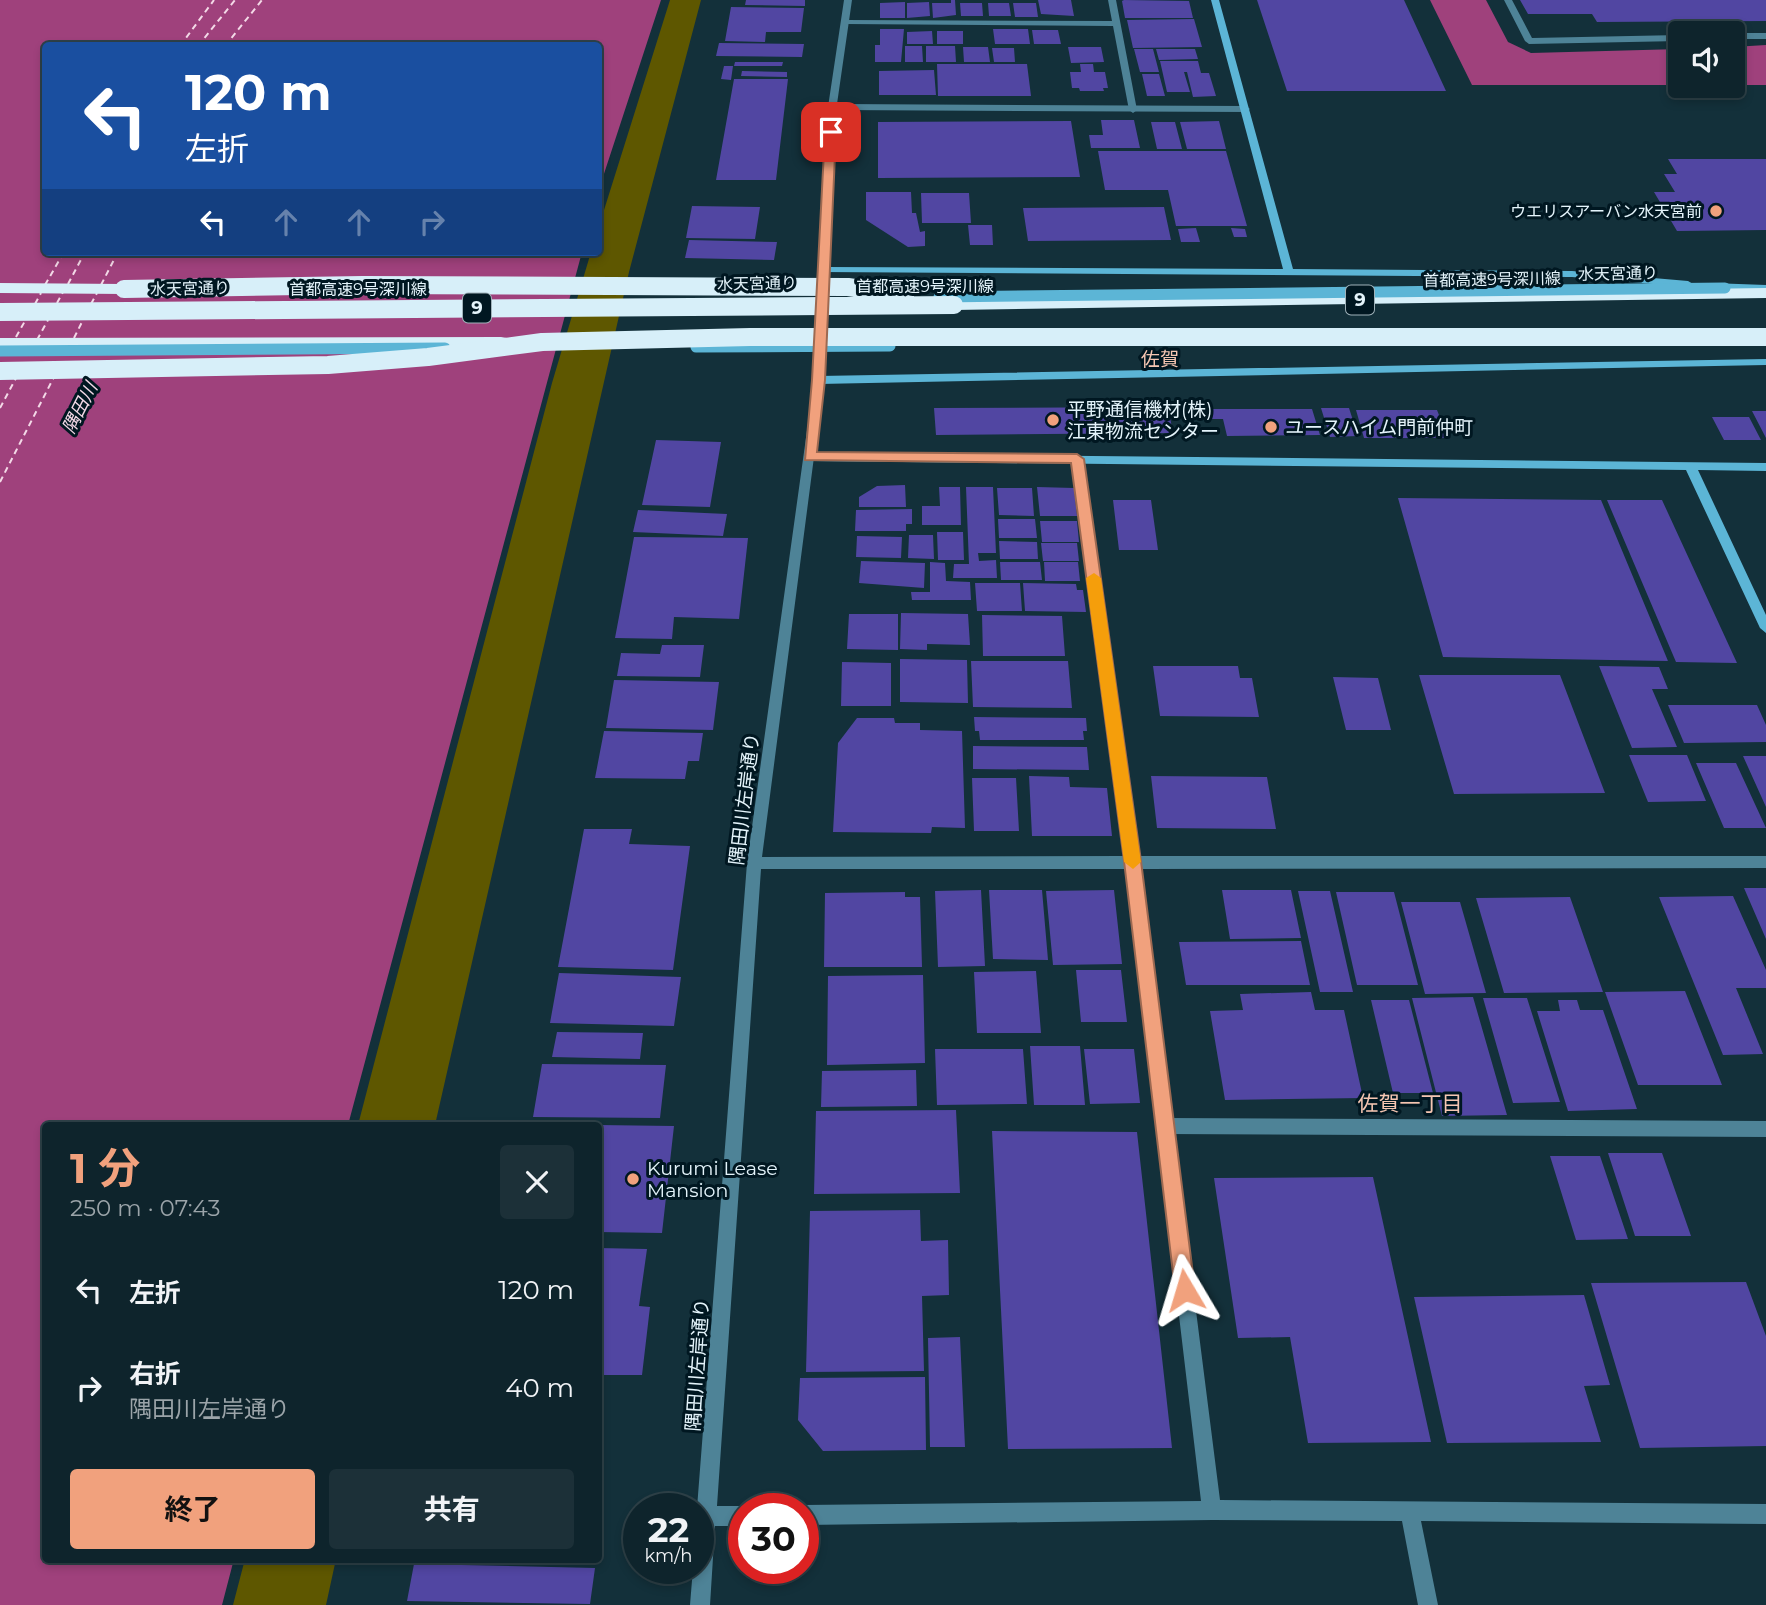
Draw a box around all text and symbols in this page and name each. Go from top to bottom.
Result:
map controls [1668,21,1745,98]
button: sound [1668,21,1745,98]
text: 120 m [185,63,332,122]
icon: left [70,70,161,161]
pin [801,102,861,162]
icon: arrive [812,113,850,151]
text: 左折 [185,129,249,168]
place label: ウエリスアーバン水天宮前 [1510,202,1702,221]
icon: left [194,203,232,241]
icon: ahead [267,203,305,241]
icon: ahead [340,203,378,241]
icon: right [413,203,451,241]
marker: ウエリスアーバン水天宮前 [1708,203,1724,219]
street label: 水天宮通り [1578,263,1658,284]
street label: 首都高速9号深川線 [1423,269,1561,290]
street label: 水天宮通り [717,273,797,294]
street label: 首都高速9号深川線 [856,277,994,296]
street label: 水天宮通り [150,278,230,299]
street label: 首都高速9号深川線 [289,280,427,299]
road number: 9 [1346,286,1374,314]
road number: 9 [463,294,491,322]
district label: 佐賀 [1141,348,1179,371]
water label: 隅田川 [58,377,103,437]
place label: 平野通信機材(株) 江東物流センター [1067,398,1219,443]
marker: 平野通信機材(株) 江東物流センター [1045,412,1061,428]
place label: ユースハイム門前仲町 [1285,416,1473,439]
marker: ユースハイム門前仲町 [1263,419,1279,435]
street label: 隅田川左岸通り [725,732,764,866]
district label: 佐賀一丁目 [1358,1091,1463,1116]
text: 1 分 [70,1142,140,1194]
button: close [500,1145,574,1219]
place label: Kurumi Lease Mansion [647,1157,778,1202]
marker: Kurumi Lease Mansion [625,1171,641,1187]
text: 250 m · 07:43 [70,1194,220,1222]
position arrow [1148,1253,1222,1327]
icon: left [70,1271,108,1309]
text: 120 m [498,1274,574,1306]
text: 左折 [129,1277,181,1309]
street label: 隅田川左岸通り [681,1298,714,1432]
text: 右折 [129,1358,181,1390]
icon: right [70,1369,108,1407]
text: 40 m [505,1372,574,1404]
text: 隅田川左岸通り [129,1395,290,1423]
button: 終了 [70,1469,315,1549]
button: 共有 [329,1469,574,1549]
speed limit sign: 30 [728,1493,819,1584]
text: 22 [648,1508,689,1551]
text: km/h [644,1545,693,1567]

